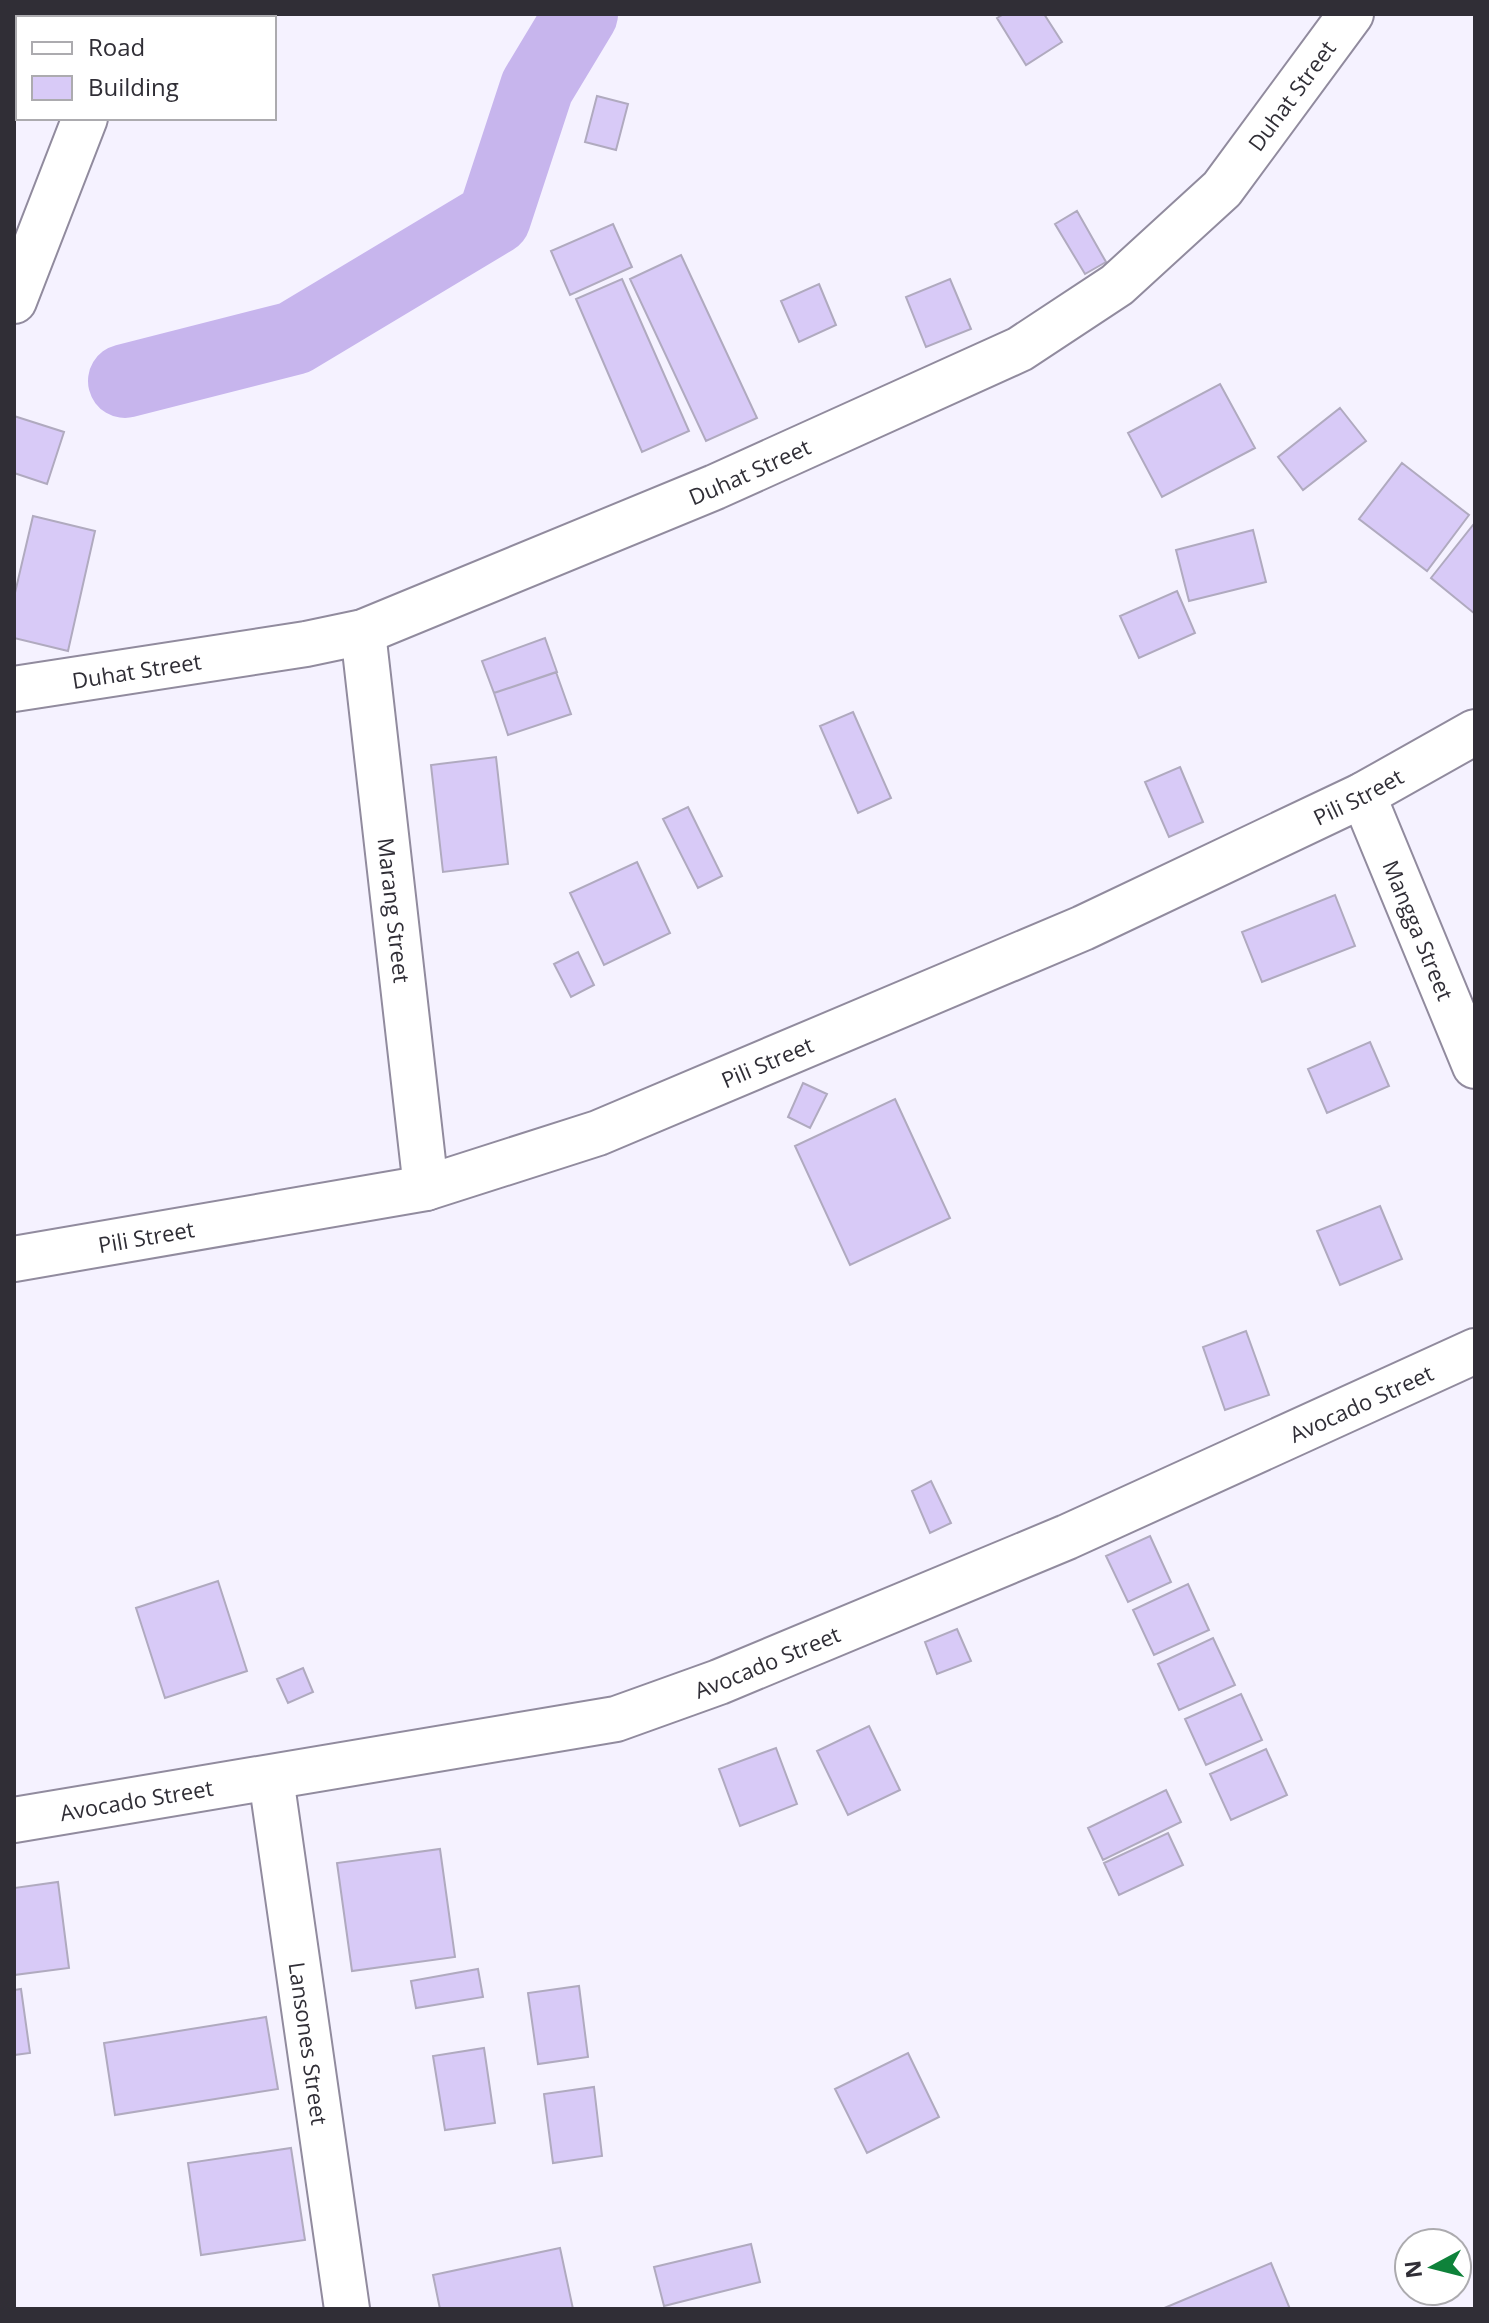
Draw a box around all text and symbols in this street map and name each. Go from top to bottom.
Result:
legend [16,16,276,120]
text: Road [88,30,145,63]
street label: Duhat Street [1240,34,1342,157]
text: Building [88,70,179,103]
street label: Duhat Street [684,431,815,511]
street label: Duhat Street [70,645,203,695]
street label: Pili Street [1308,761,1408,832]
street label: Marang Street [371,836,418,985]
street label: Mangga Street [1376,855,1461,1005]
street label: Pili Street [716,1029,818,1094]
street label: Pili Street [96,1213,197,1259]
street label: Avocado Street [1284,1357,1438,1449]
street label: Avocado Street [690,1618,845,1705]
street label: Avocado Street [57,1772,215,1827]
street label: Lansones Street [282,1960,335,2127]
north arrow [1393,2227,1473,2307]
text: N [1396,2259,1428,2280]

